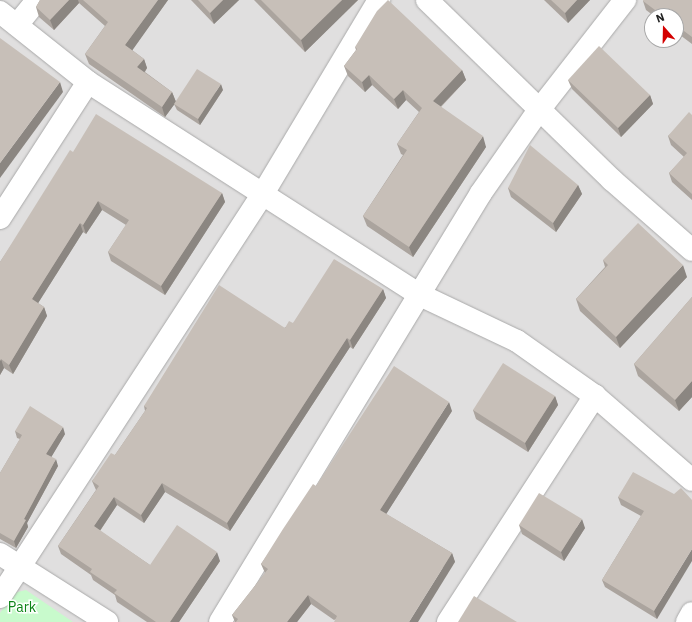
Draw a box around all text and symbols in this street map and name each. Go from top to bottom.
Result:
north arrow [644,8,684,48]
text: N [654,10,666,26]
park label: Park [8,599,36,615]

